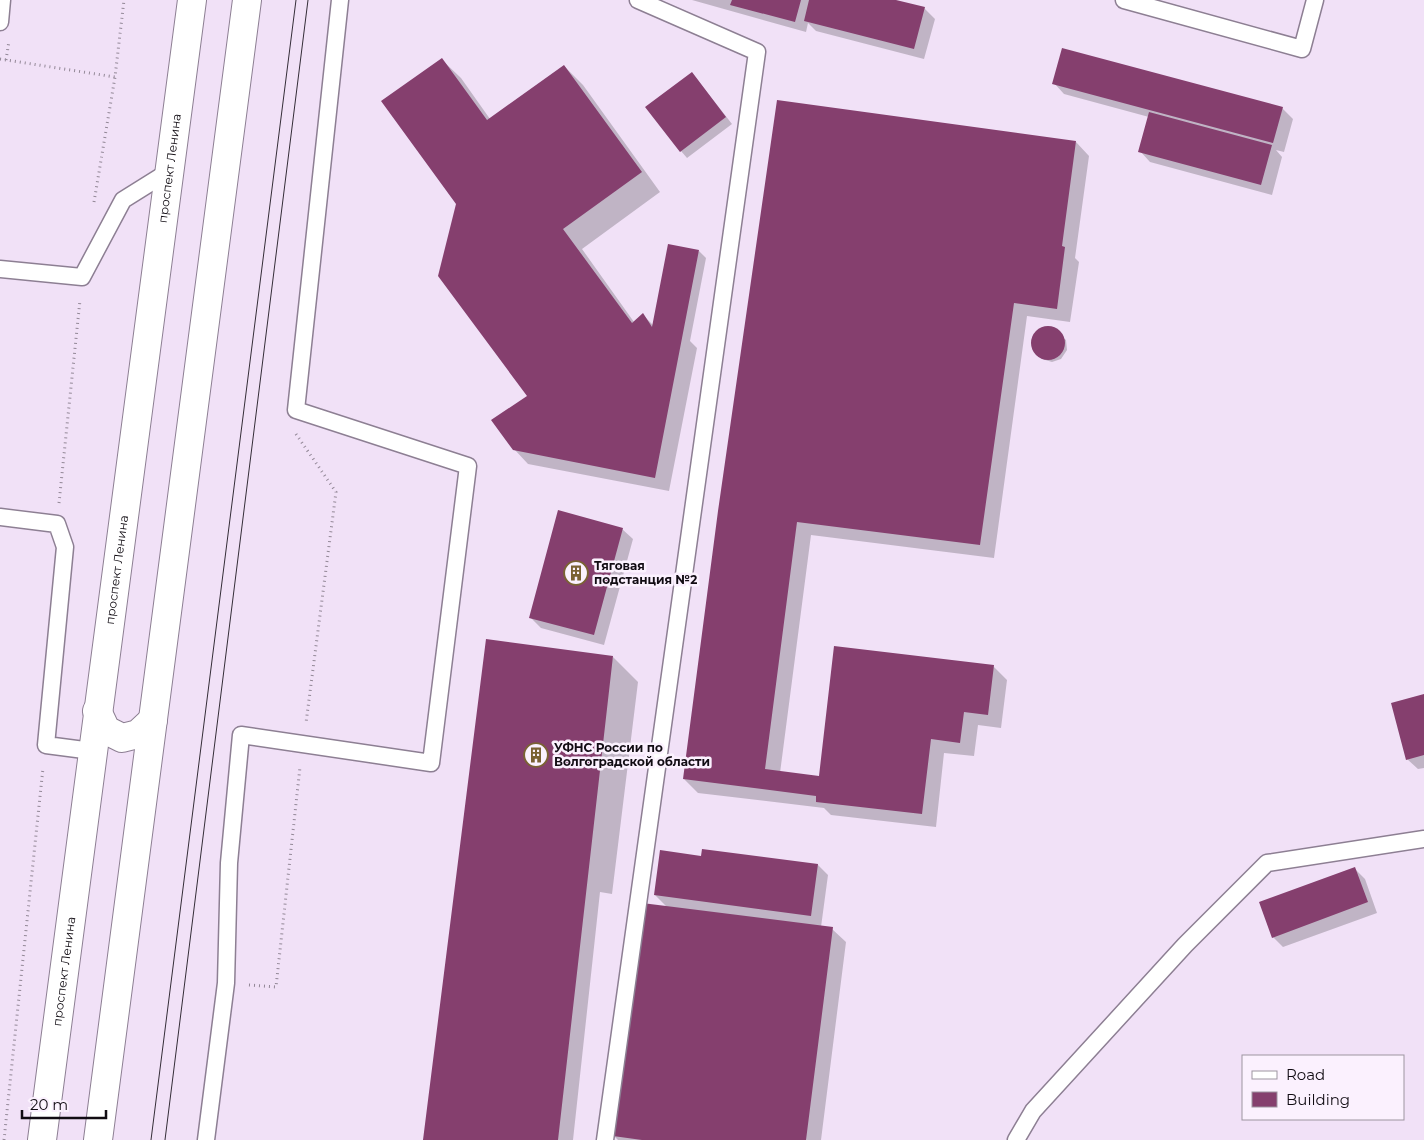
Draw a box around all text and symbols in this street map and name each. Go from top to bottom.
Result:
street label: проспект Ленина [155,113,184,224]
street label: проспект Ленина [102,514,131,625]
place label: Тяговая подстанция №2 [594,558,697,587]
building icon: Тяговая подстанция №2 [563,560,589,586]
place label: УФНС России по Волгоградской области [554,740,710,769]
building icon: УФНС России по Волгоградской области [523,742,549,768]
street label: проспект Ленина [49,916,78,1027]
legend [1242,1055,1404,1120]
text: Road [1286,1065,1325,1084]
scale bar [22,1088,106,1120]
text: Building [1286,1090,1350,1109]
text: 20 m [30,1095,68,1114]

